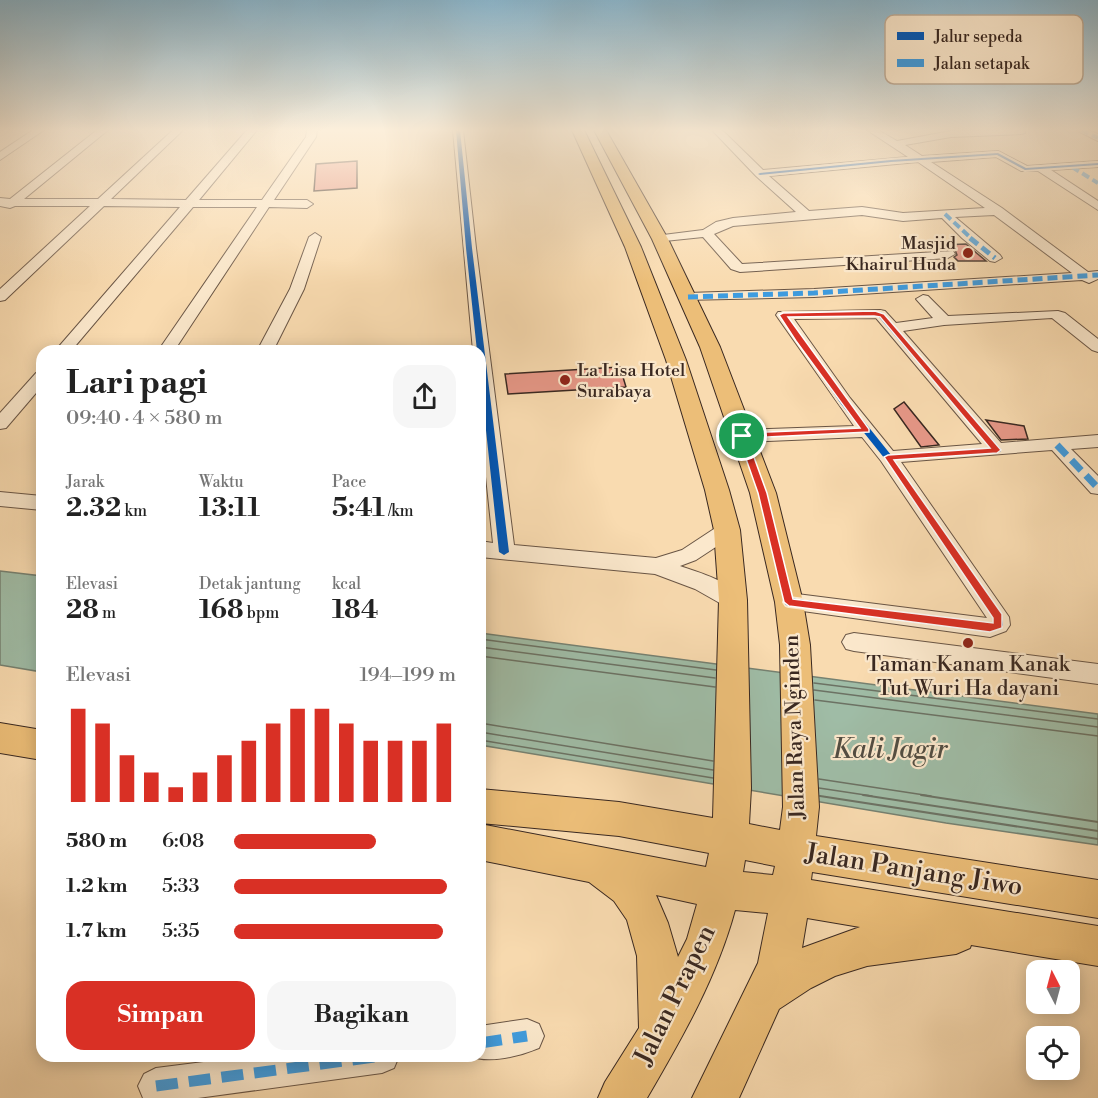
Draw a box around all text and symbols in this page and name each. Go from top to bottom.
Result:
legend [885,15,1083,84]
text: Jalur sepeda [933,27,1023,47]
text: Jalan setapak [933,54,1031,74]
place label: Masjid Khairul Huda [846,232,957,276]
marker: Masjid Khairul Huda [961,246,975,260]
place label: La Lisa Hotel Surabaya [577,359,686,403]
text: Lari pagi [66,363,207,404]
button: share [393,365,456,428]
marker: La Lisa Hotel Surabaya [558,373,572,387]
text: 09:40 · 4 × 580 m [66,406,223,431]
pin [716,410,767,461]
icon: arrive [725,419,758,452]
text: Jarak [66,472,104,492]
text: Waktu [199,472,244,492]
text: Pace [332,472,366,492]
text: 2.32 [66,492,121,524]
text: 13:11 [199,492,260,524]
text: 5:41 [332,492,385,524]
text: km [121,501,147,521]
text: /km [385,501,414,521]
text: Elevasi [66,574,118,594]
text: Detak jantung [199,574,301,594]
text: kcal [332,574,361,594]
text: 28 [66,594,99,626]
text: 168 [199,594,244,626]
text: 184 [332,594,378,626]
text: m [99,603,116,623]
text: bpm [244,603,279,623]
street label: Jalan Raya Nginden [779,634,811,821]
marker: Taman Kanam Kanak Tut Wuri Ha dayani [961,636,975,650]
place label: Taman Kanam Kanak Tut Wuri Ha dayani [866,652,1071,702]
text: Elevasi [66,663,131,688]
text: 194–199 m [360,663,456,688]
water label: Kali Jagir [832,733,948,767]
text: 580 m [66,829,127,854]
text: 6:08 [162,829,204,854]
street label: Jalan Panjang Jiwo [802,837,1025,903]
text: 1.2 km [66,874,128,899]
text: 5:33 [162,874,200,899]
text: 1.7 km [66,919,127,944]
text: 5:35 [162,919,200,944]
street label: Jalan Prapen [627,920,723,1071]
north arrow [1026,960,1080,1014]
map controls [1026,960,1080,1080]
button: Simpan [66,981,255,1050]
button: Bagikan [267,981,456,1050]
button: locate [1026,1026,1080,1080]

